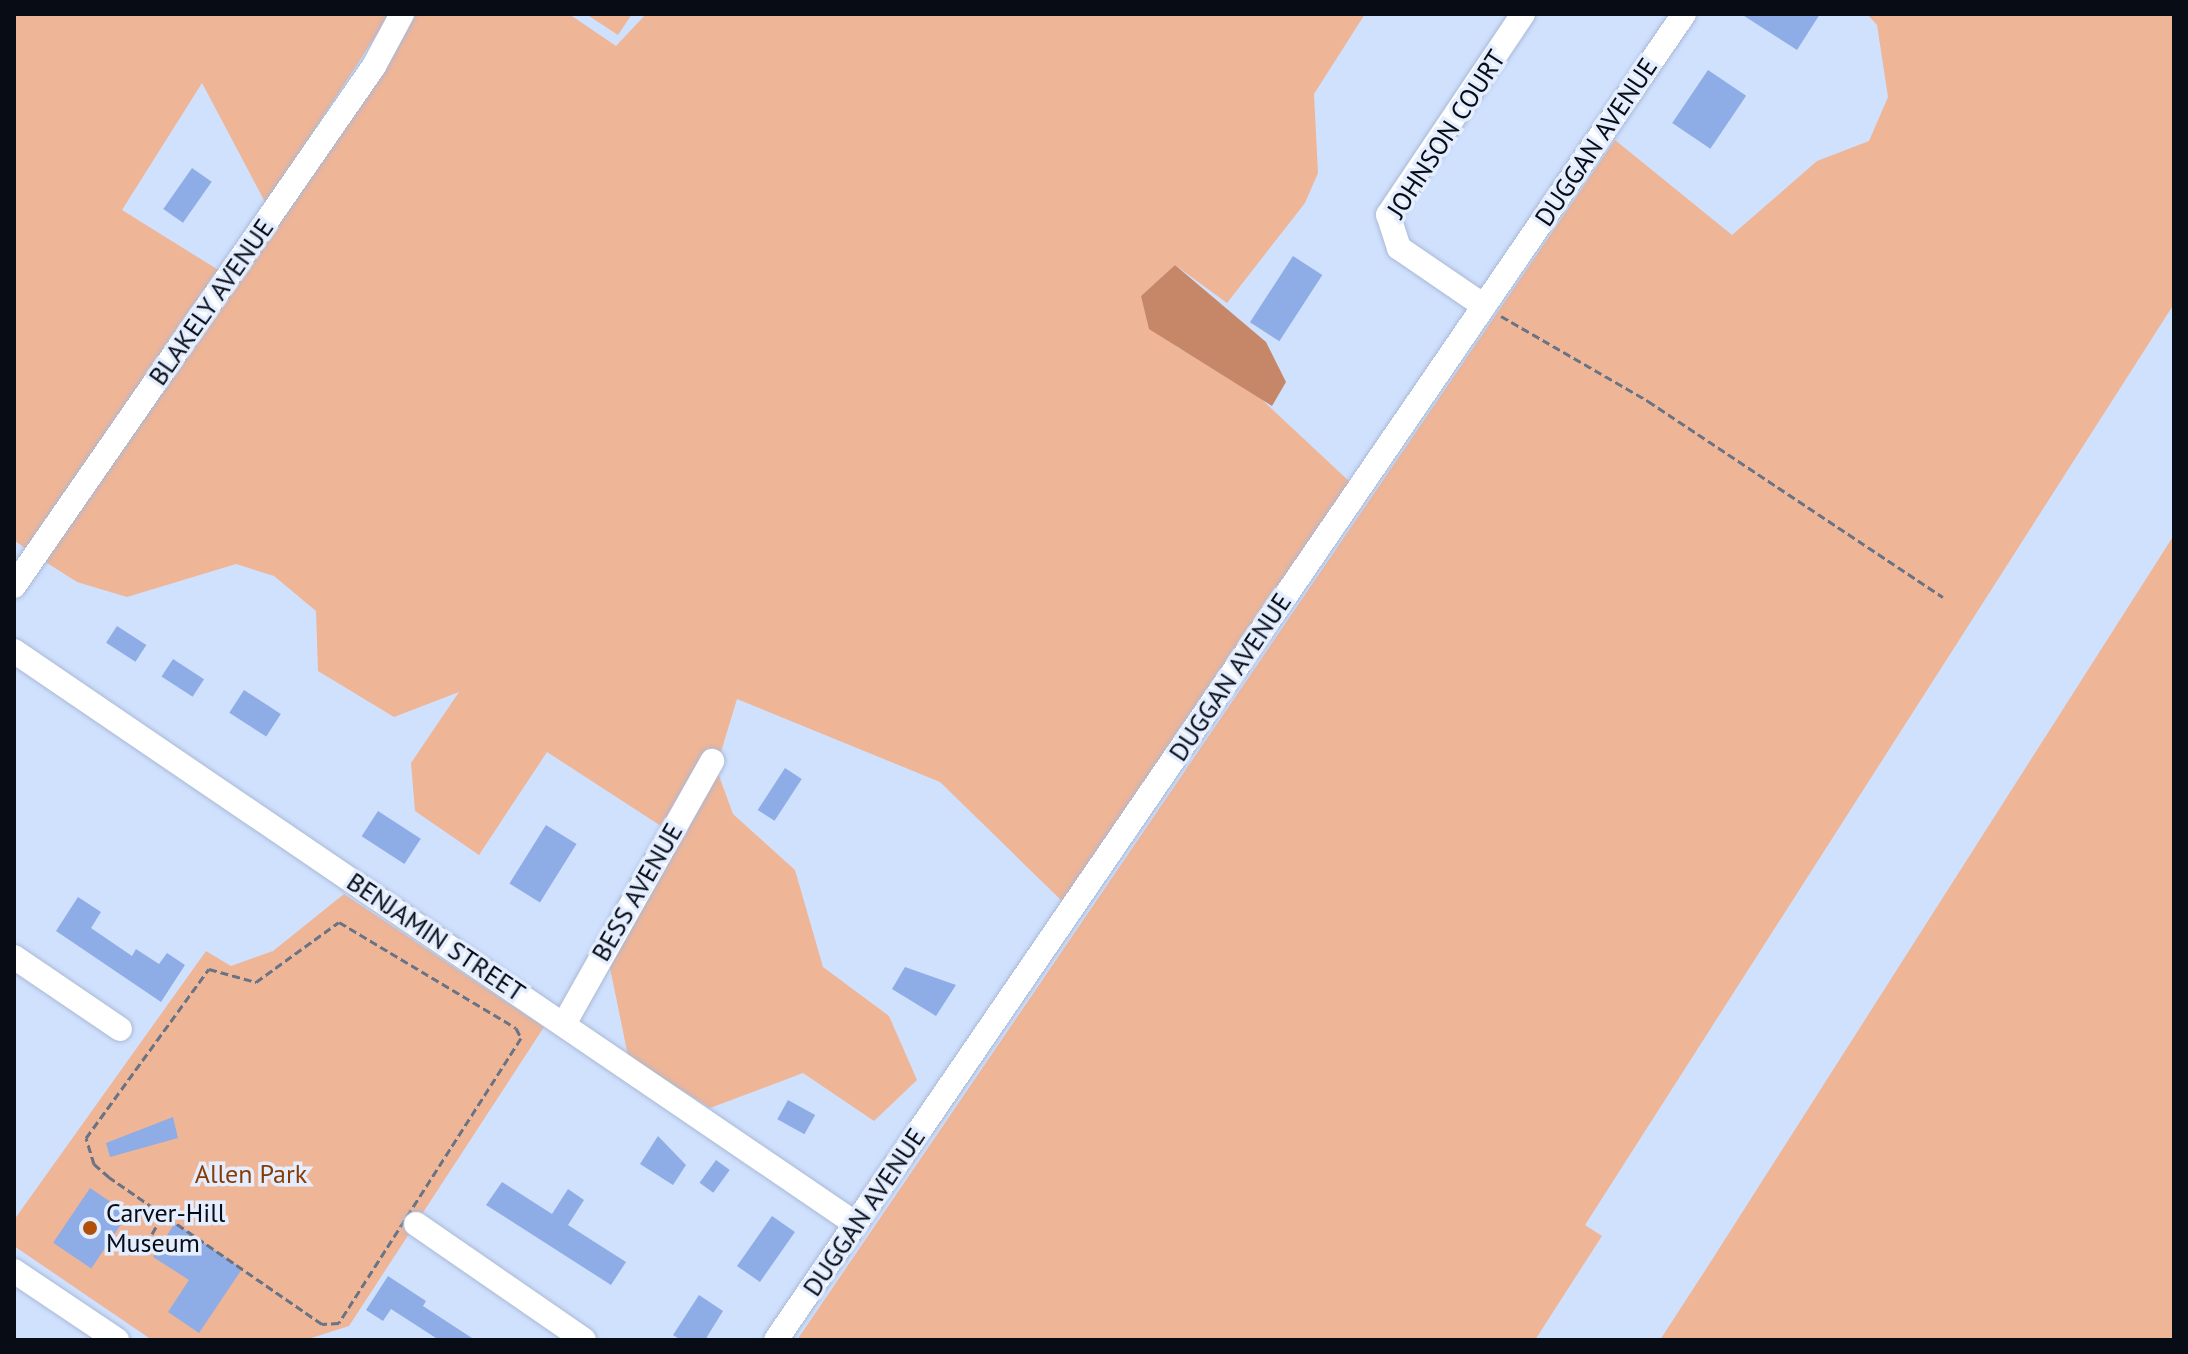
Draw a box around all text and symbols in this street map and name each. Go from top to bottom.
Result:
street label: JOHNSON COURT [1380,44,1512,224]
street label: DUGGAN AVENUE [1528,52,1664,232]
street label: BLAKELY AVENUE [142,212,280,392]
street label: DUGGAN AVENUE [1162,587,1298,767]
street label: BESS AVENUE [585,817,689,967]
street label: BENJAMIN STREET [341,866,531,1008]
street label: DUGGAN AVENUE [796,1122,932,1302]
park label: Allen Park [195,1158,307,1190]
place label: Carver-Hill Museum [106,1197,225,1258]
marker: Carver-Hill Museum [81,1219,99,1237]

